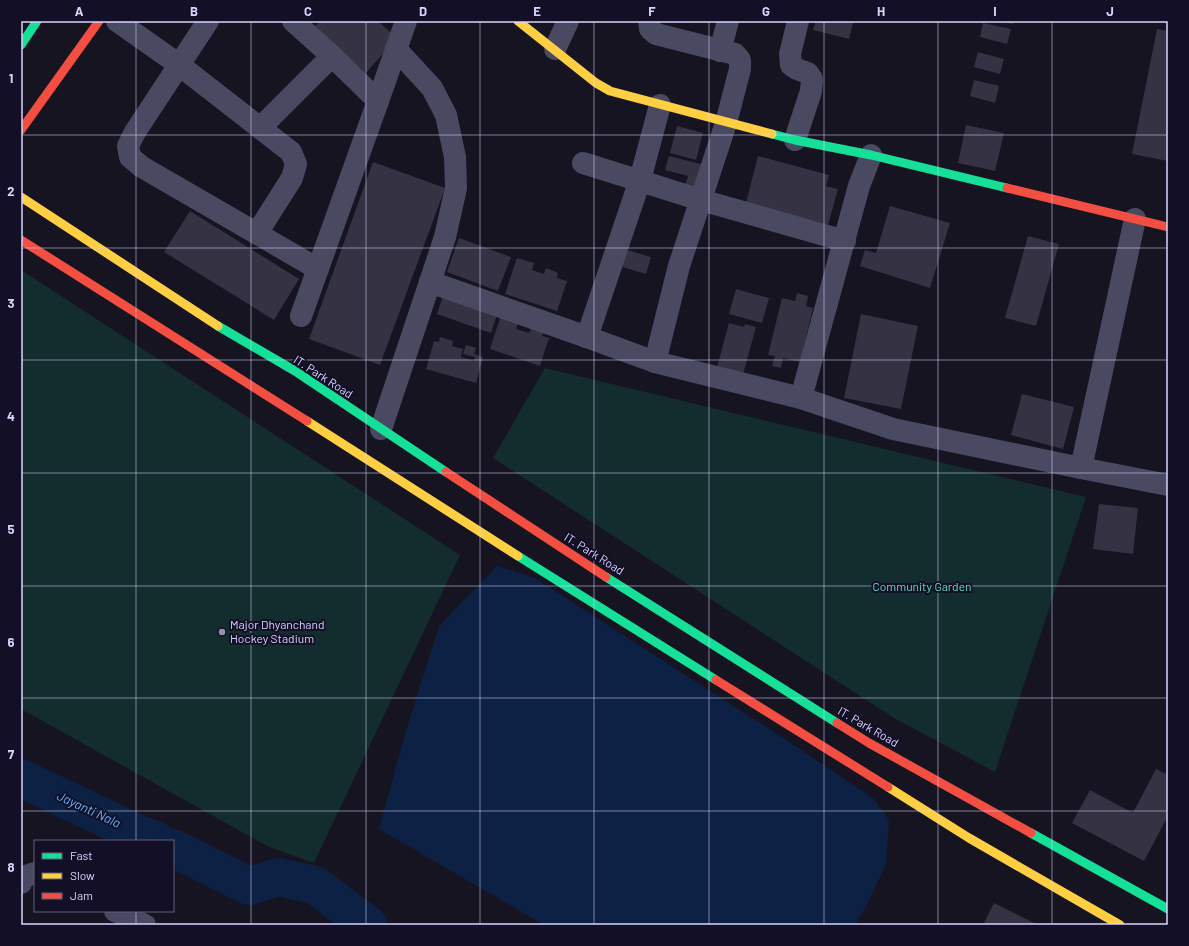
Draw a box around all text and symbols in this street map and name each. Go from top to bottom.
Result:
text: A [75,3,84,19]
text: B [190,3,198,19]
text: C [304,3,312,19]
text: D [419,3,427,19]
text: E [533,3,541,19]
text: F [648,3,656,19]
text: G [762,3,770,19]
text: H [877,3,885,19]
text: I [993,3,997,19]
text: J [1106,3,1114,19]
text: 1 [9,70,13,86]
text: 2 [7,183,15,199]
text: 3 [7,295,15,311]
street label: IT. Park Road [291,352,356,401]
text: 4 [7,408,15,424]
text: 5 [7,521,15,537]
street label: IT. Park Road [562,529,627,577]
park label: Community Garden [872,579,972,593]
place label: Major Dhyanchand Hockey Stadium [230,617,324,645]
marker: Major Dhyanchand Hockey Stadium [217,627,227,637]
text: 6 [8,634,15,650]
street label: IT. Park Road [836,703,901,749]
text: 7 [8,746,15,762]
water label: Jayanti Nala [54,787,124,831]
legend [34,840,174,912]
text: Fast [70,848,93,862]
text: 8 [7,859,15,875]
text: Slow [70,868,95,882]
text: Jam [70,888,93,902]

